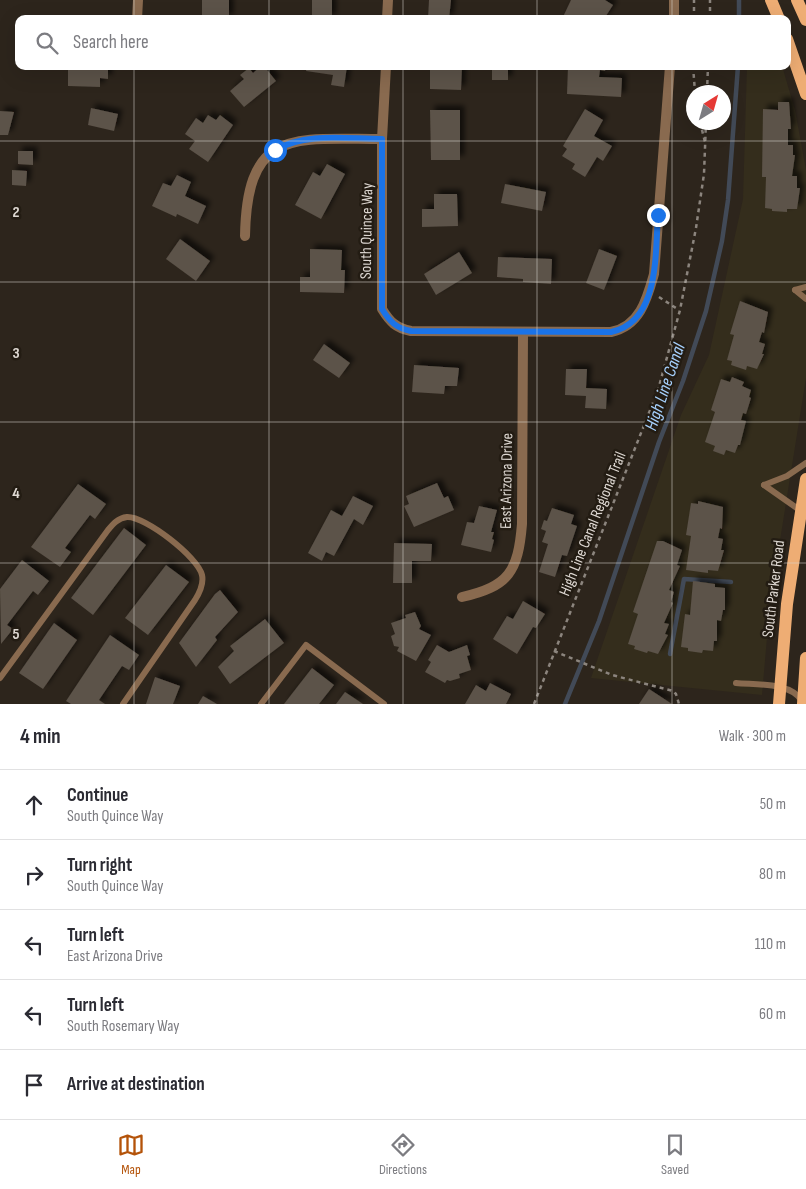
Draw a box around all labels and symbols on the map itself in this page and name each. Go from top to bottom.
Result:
north arrow [686,85,731,130]
route start [264,139,287,162]
street label: South Quince Way [357,183,377,279]
text: 2 [12,203,20,222]
route end [647,204,670,227]
water label: High Line Canal [640,340,690,433]
text: 3 [12,344,20,363]
street label: East Arizona Drive [497,433,517,529]
street label: High Line Canal Regional Trail [555,449,631,599]
text: 4 [12,484,20,503]
street label: South Parker Road [759,539,789,639]
text: 5 [12,625,20,644]

